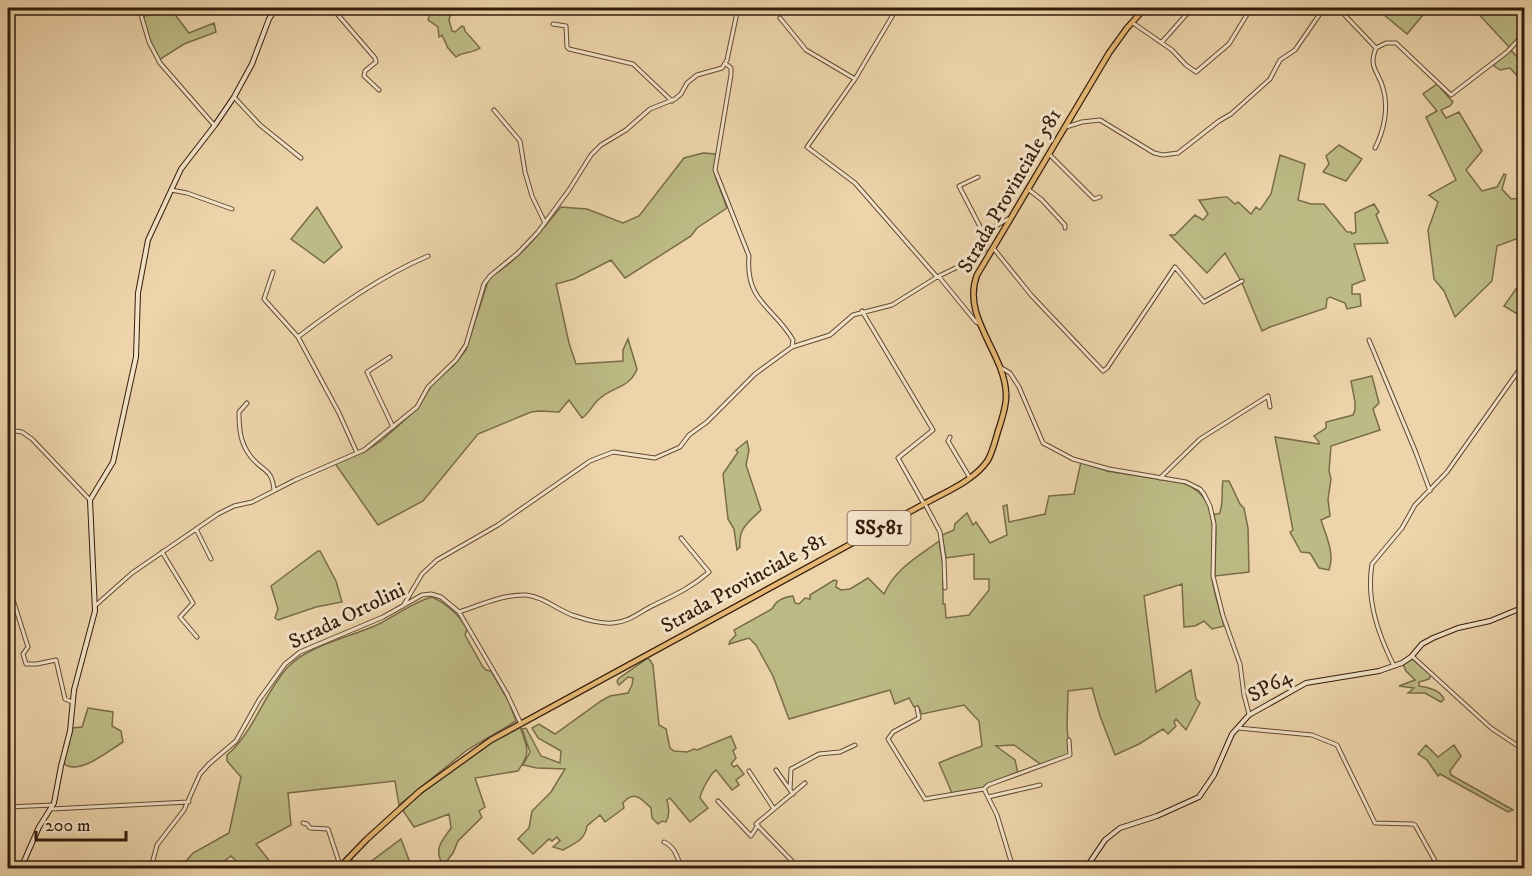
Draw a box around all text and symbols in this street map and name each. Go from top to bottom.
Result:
street label: Strada Provinciale 581 [952,104,1068,278]
road number: SS581 [848,511,910,545]
street label: Strada Provinciale 581 [657,527,831,639]
street label: Strada Ortolini [285,577,409,655]
street label: SP64 [1243,663,1297,709]
scale bar [36,804,126,842]
text: 200 m [45,815,91,837]

